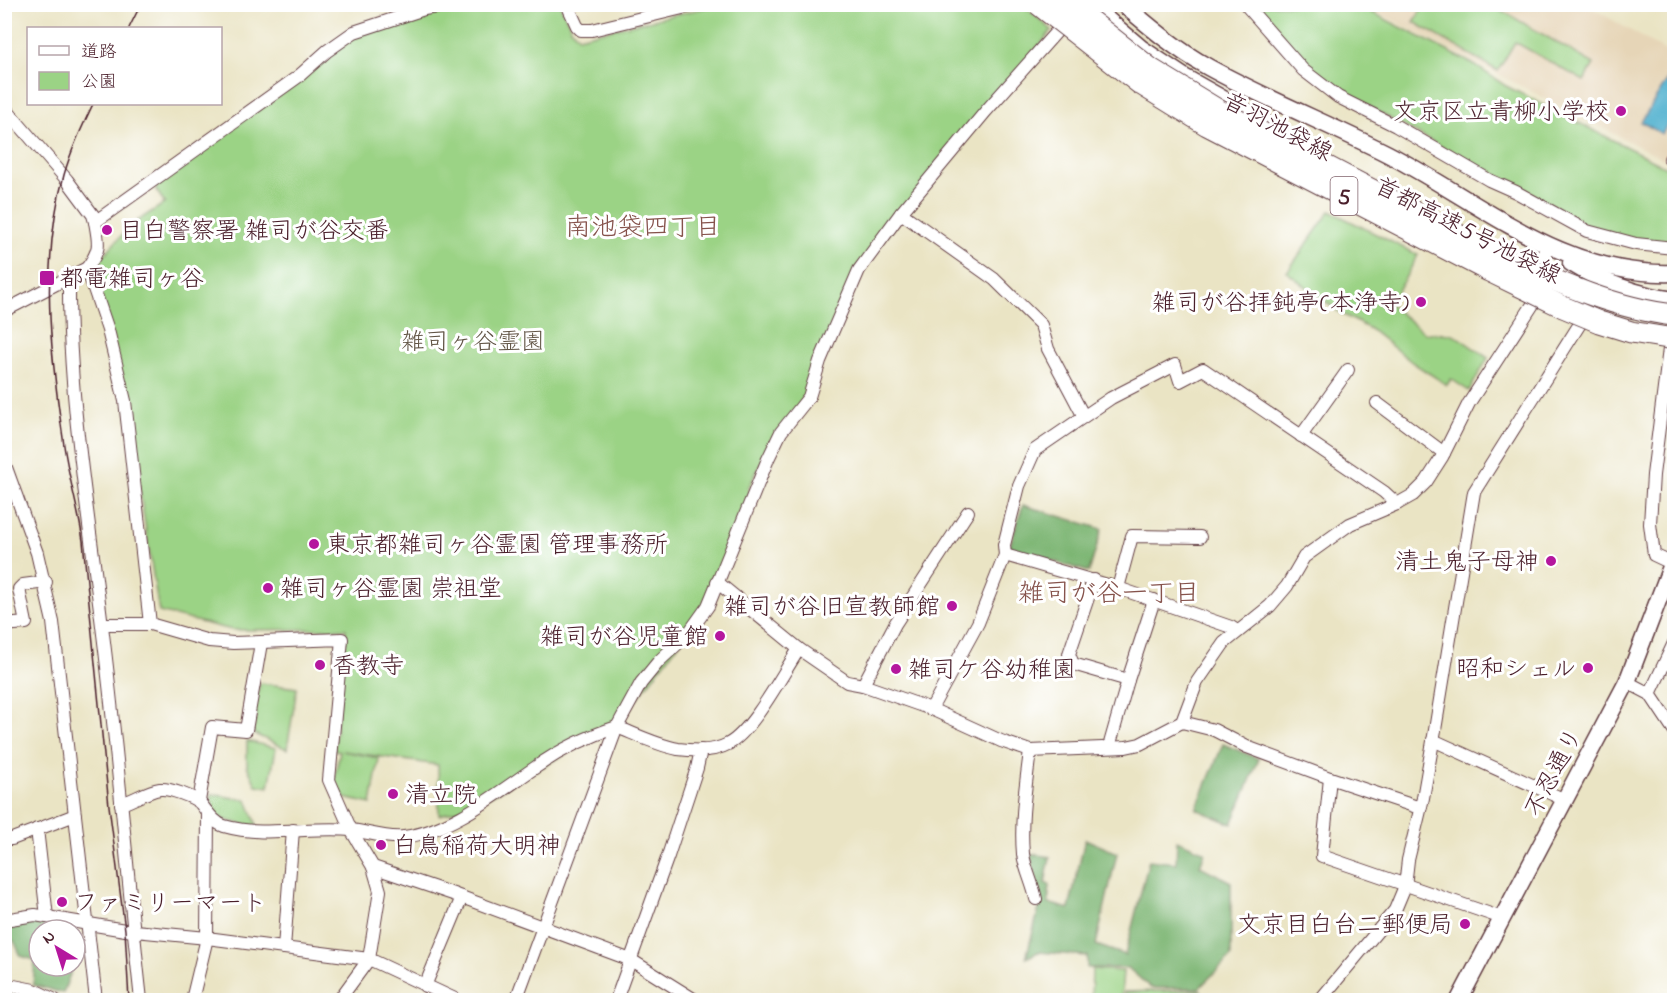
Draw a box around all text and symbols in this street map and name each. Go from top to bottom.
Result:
legend [27,27,222,105]
text: 道路 [81,40,117,66]
text: 公園 [81,70,117,96]
street label: 音羽池袋線 [1216,85,1338,172]
place label: 文京区立青柳小学校 [1393,96,1609,131]
marker: 文京区立青柳小学校 [1614,104,1628,118]
street label: 首都高速5号池袋線 [1367,170,1566,295]
road number: 5 [1330,177,1358,215]
district label: 南池袋四丁目 [565,210,721,248]
place label: 目白警察署 雑司が谷交番 [119,215,389,250]
marker: 目白警察署 雑司が谷交番 [100,223,114,237]
place label: 都電雑司ヶ谷 [60,263,204,298]
marker: 都電雑司ヶ谷 [38,269,56,287]
place label: 雑司が谷拝鈍亭(本浄寺) [1152,287,1409,322]
marker: 雑司が谷拝鈍亭(本浄寺) [1414,295,1428,309]
park label: 雑司ヶ谷霊園 [401,326,545,361]
place label: 東京都雑司ヶ谷霊園 管理事務所 [326,529,668,564]
marker: 東京都雑司ヶ谷霊園 管理事務所 [307,537,321,551]
place label: 清土鬼子母神 [1395,546,1539,581]
marker: 清土鬼子母神 [1544,554,1558,568]
place label: 雑司ヶ谷霊園 崇祖堂 [280,573,502,608]
district label: 雑司が谷一丁目 [1018,576,1200,614]
marker: 雑司ヶ谷霊園 崇祖堂 [261,581,275,595]
place label: 雑司が谷旧宣教師館 [724,591,940,626]
marker: 雑司が谷旧宣教師館 [945,599,959,613]
place label: 雑司が谷児童館 [540,621,708,656]
marker: 雑司が谷児童館 [713,629,727,643]
place label: 香教寺 [332,650,404,685]
place label: 昭和シェル [1456,653,1576,688]
place label: 雑司ケ谷幼稚園 [908,654,1076,689]
marker: 香教寺 [313,658,327,672]
marker: 昭和シェル [1581,661,1595,675]
marker: 雑司ケ谷幼稚園 [889,662,903,676]
street label: 不忍通り [1517,723,1593,824]
place label: 清立院 [405,779,477,814]
marker: 清立院 [386,787,400,801]
place label: 白鳥稲荷大明神 [393,830,561,865]
marker: 白鳥稲荷大明神 [374,838,388,852]
place label: ファミリーマート [74,887,266,922]
marker: ファミリーマート [55,895,69,909]
place label: 文京目白台二郵便局 [1237,909,1453,944]
marker: 文京目白台二郵便局 [1458,917,1472,931]
north arrow [27,918,87,978]
text: N [37,925,61,951]

